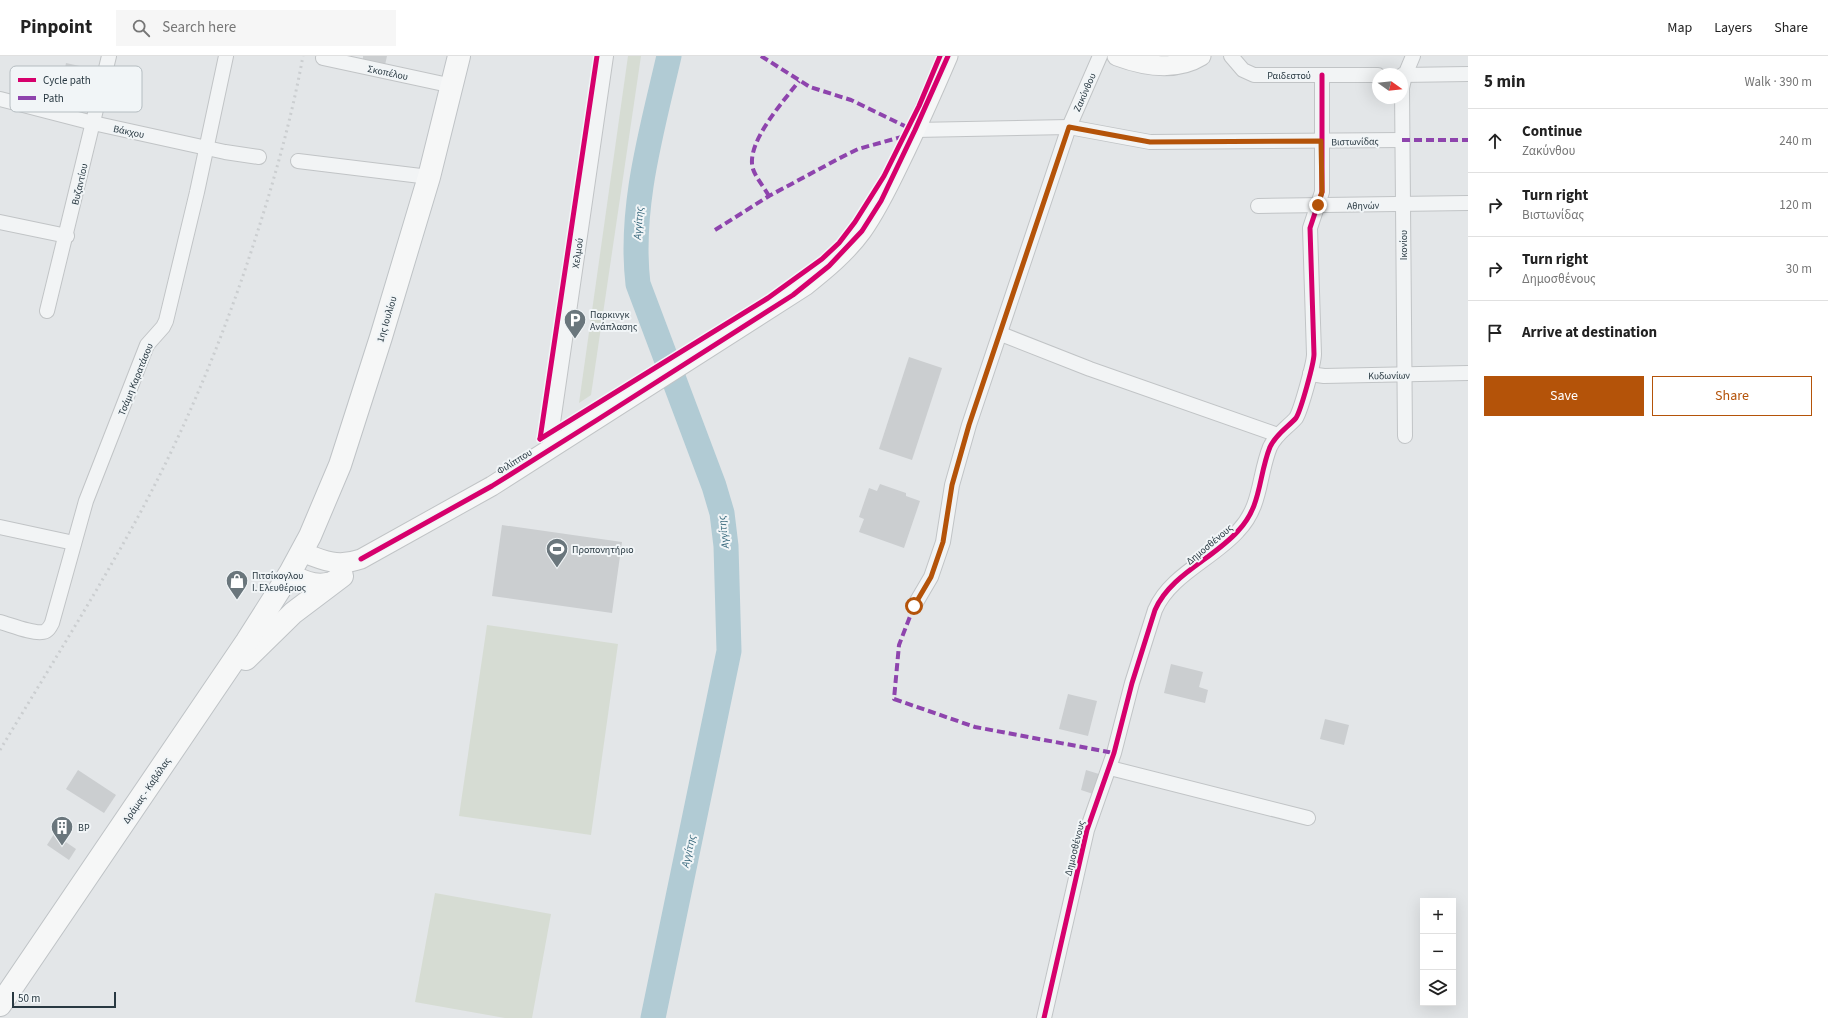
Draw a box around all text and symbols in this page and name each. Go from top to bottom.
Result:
search box [116,10,396,46]
text: Pinpoint [20,14,92,41]
icon: search [130,17,152,39]
text: Search here [162,17,236,38]
text: Map [1667,18,1692,38]
text: Layers [1714,18,1752,38]
text: Share [1774,18,1808,38]
street label: Σκοπέλου [366,62,409,84]
legend [10,66,142,112]
north arrow [1372,68,1408,104]
street label: Ραιδεστού [1267,69,1311,83]
text: 5 min [1484,70,1525,94]
street label: Ζακύνθου [1070,71,1100,114]
text: Cycle path [43,73,91,88]
text: Walk · 390 m [1744,73,1812,91]
text: Path [43,91,64,106]
text: Continue [1522,121,1582,142]
street label: Βάκχου [112,122,146,142]
icon: ahead [1484,130,1506,152]
text: 240 m [1779,132,1812,150]
street label: Βιστωνίδας [1331,135,1380,149]
text: Ζακύνθου [1522,142,1575,160]
street label: Βυζαντίου [68,162,92,206]
text: Turn right [1522,185,1588,206]
icon: right [1484,194,1506,216]
route end [1309,196,1327,214]
text: 120 m [1779,196,1812,214]
street label: Αθηνών [1347,199,1380,213]
water label: Αγγίτης [630,206,647,241]
text: Βιστωνίδας [1522,206,1584,224]
street label: Ικονίου [1397,230,1411,260]
street label: Χελμού [569,237,587,269]
text: Turn right [1522,249,1588,270]
icon: right [1484,258,1506,280]
text: 30 m [1786,260,1812,278]
text: Δημοσθένους [1522,270,1596,288]
street label: 1ης Ιουλίου [373,295,401,344]
parking icon: Παρκινγκ Ανάπλασης [562,307,588,340]
place label: Παρκινγκ Ανάπλασης [590,308,638,334]
icon: arrive [1484,322,1506,344]
text: Arrive at destination [1522,322,1657,343]
street label: Τσάμη Καρατάσου [115,341,157,418]
street label: Κυδωνίων [1368,369,1410,383]
button: Save [1484,376,1644,416]
button: Share [1652,376,1812,416]
street label: Φιλίππου [494,446,535,478]
water label: Αγγίτης [714,514,733,550]
street label: Δημοσθένους [1183,521,1236,568]
sports icon: Προπονητήριο [544,536,570,569]
place label: Προπονητήριο [572,543,634,557]
shop icon: Πιτσίκογλου Ι. Ελευθέριος [224,568,250,601]
place label: Πιτσίκογλου Ι. Ελευθέριος [252,569,307,595]
route start [905,597,923,615]
street label: Δράμας - Καβάλας [120,754,175,826]
building icon: BP [49,814,75,847]
street label: Δημοσθένους [1061,818,1089,877]
place label: BP [78,821,90,835]
water label: Αγγίτης [678,833,699,870]
map controls [1420,898,1456,1006]
button: + [1420,898,1456,934]
button: − [1420,934,1456,970]
button: layers [1420,970,1456,1006]
scale bar [12,990,116,1009]
text: 50 m [18,991,40,1006]

